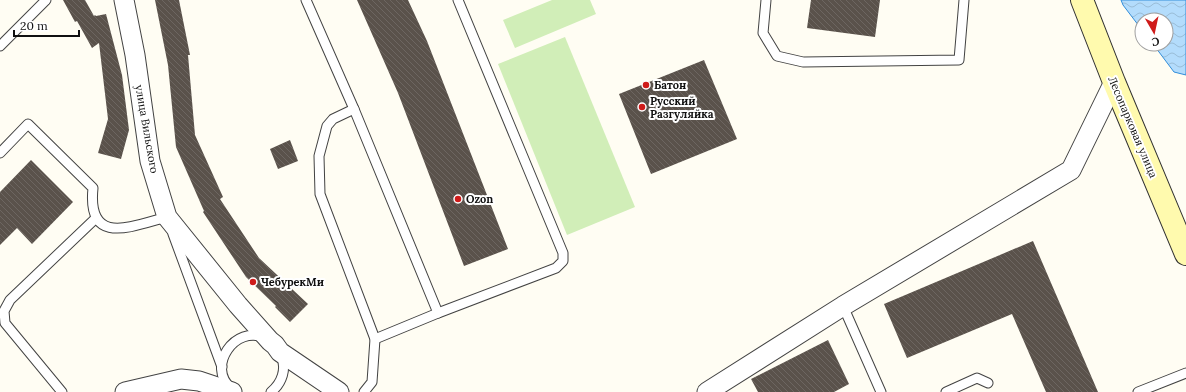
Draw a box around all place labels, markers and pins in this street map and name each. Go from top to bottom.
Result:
place label: Батон [654,78,686,92]
marker: Батон [641,80,651,90]
place label: Русский Разгуляйка [650,94,714,121]
marker: Русский Разгуляйка [637,102,647,112]
place label: Ozon [466,192,493,206]
marker: Ozon [453,194,463,204]
place label: ЧебурекМи [261,275,324,289]
marker: ЧебурекМи [248,277,258,287]

